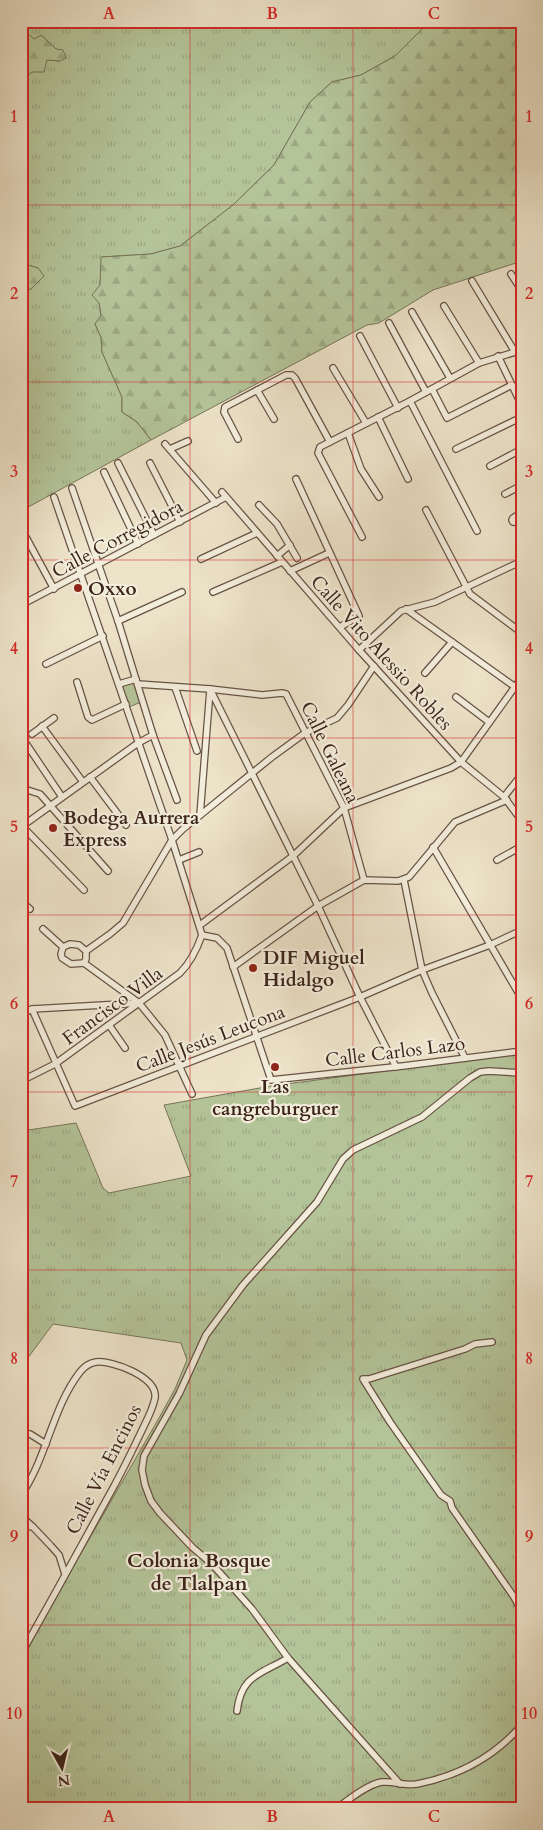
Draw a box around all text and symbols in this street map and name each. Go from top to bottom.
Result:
text: A [103,3,115,25]
text: B [266,3,278,25]
text: C [428,3,440,25]
text: 1 [10,106,18,128]
text: 1 [525,106,533,128]
text: 2 [10,283,18,305]
text: 2 [525,283,533,305]
text: 3 [10,461,18,483]
text: 3 [525,461,533,483]
street label: Calle Corregidora [47,493,188,584]
street label: Calle Vito Alessio Robles [304,569,458,736]
place label: Oxxo [88,576,137,602]
marker: Oxxo [72,582,84,594]
text: 4 [10,638,18,660]
text: 4 [525,638,533,660]
street label: Calle Galeana [294,697,366,808]
place label: Bodega Aurrera Express [63,805,200,853]
text: 5 [10,816,18,838]
text: 5 [525,816,533,838]
marker: Bodega Aurrera Express [47,822,59,834]
place label: DIF Miguel Hidalgo [263,945,365,993]
street label: Francisco Villa [57,961,168,1051]
marker: DIF Miguel Hidalgo [247,962,259,974]
text: 6 [10,993,18,1015]
text: 6 [525,993,533,1015]
street label: Calle Jesús Leucona [132,998,289,1079]
street label: Calle Carlos Lazo [324,1031,467,1073]
marker: Las cangreburguer [269,1061,281,1073]
place label: Las cangreburguer [212,1074,338,1122]
text: 7 [10,1171,18,1193]
text: 7 [525,1171,533,1193]
text: 8 [10,1348,18,1370]
text: 8 [525,1348,533,1370]
street label: Calle Vía Encinos [60,1400,148,1539]
text: 9 [10,1526,18,1548]
text: 9 [525,1526,533,1548]
district label: Colonia Bosque de Tlalpan [127,1547,271,1597]
text: 10 [6,1703,22,1725]
text: 10 [521,1703,537,1725]
north arrow [38,1742,88,1792]
text: N [56,1770,71,1791]
text: A [103,1806,115,1828]
text: B [266,1806,278,1828]
text: C [428,1806,440,1828]

